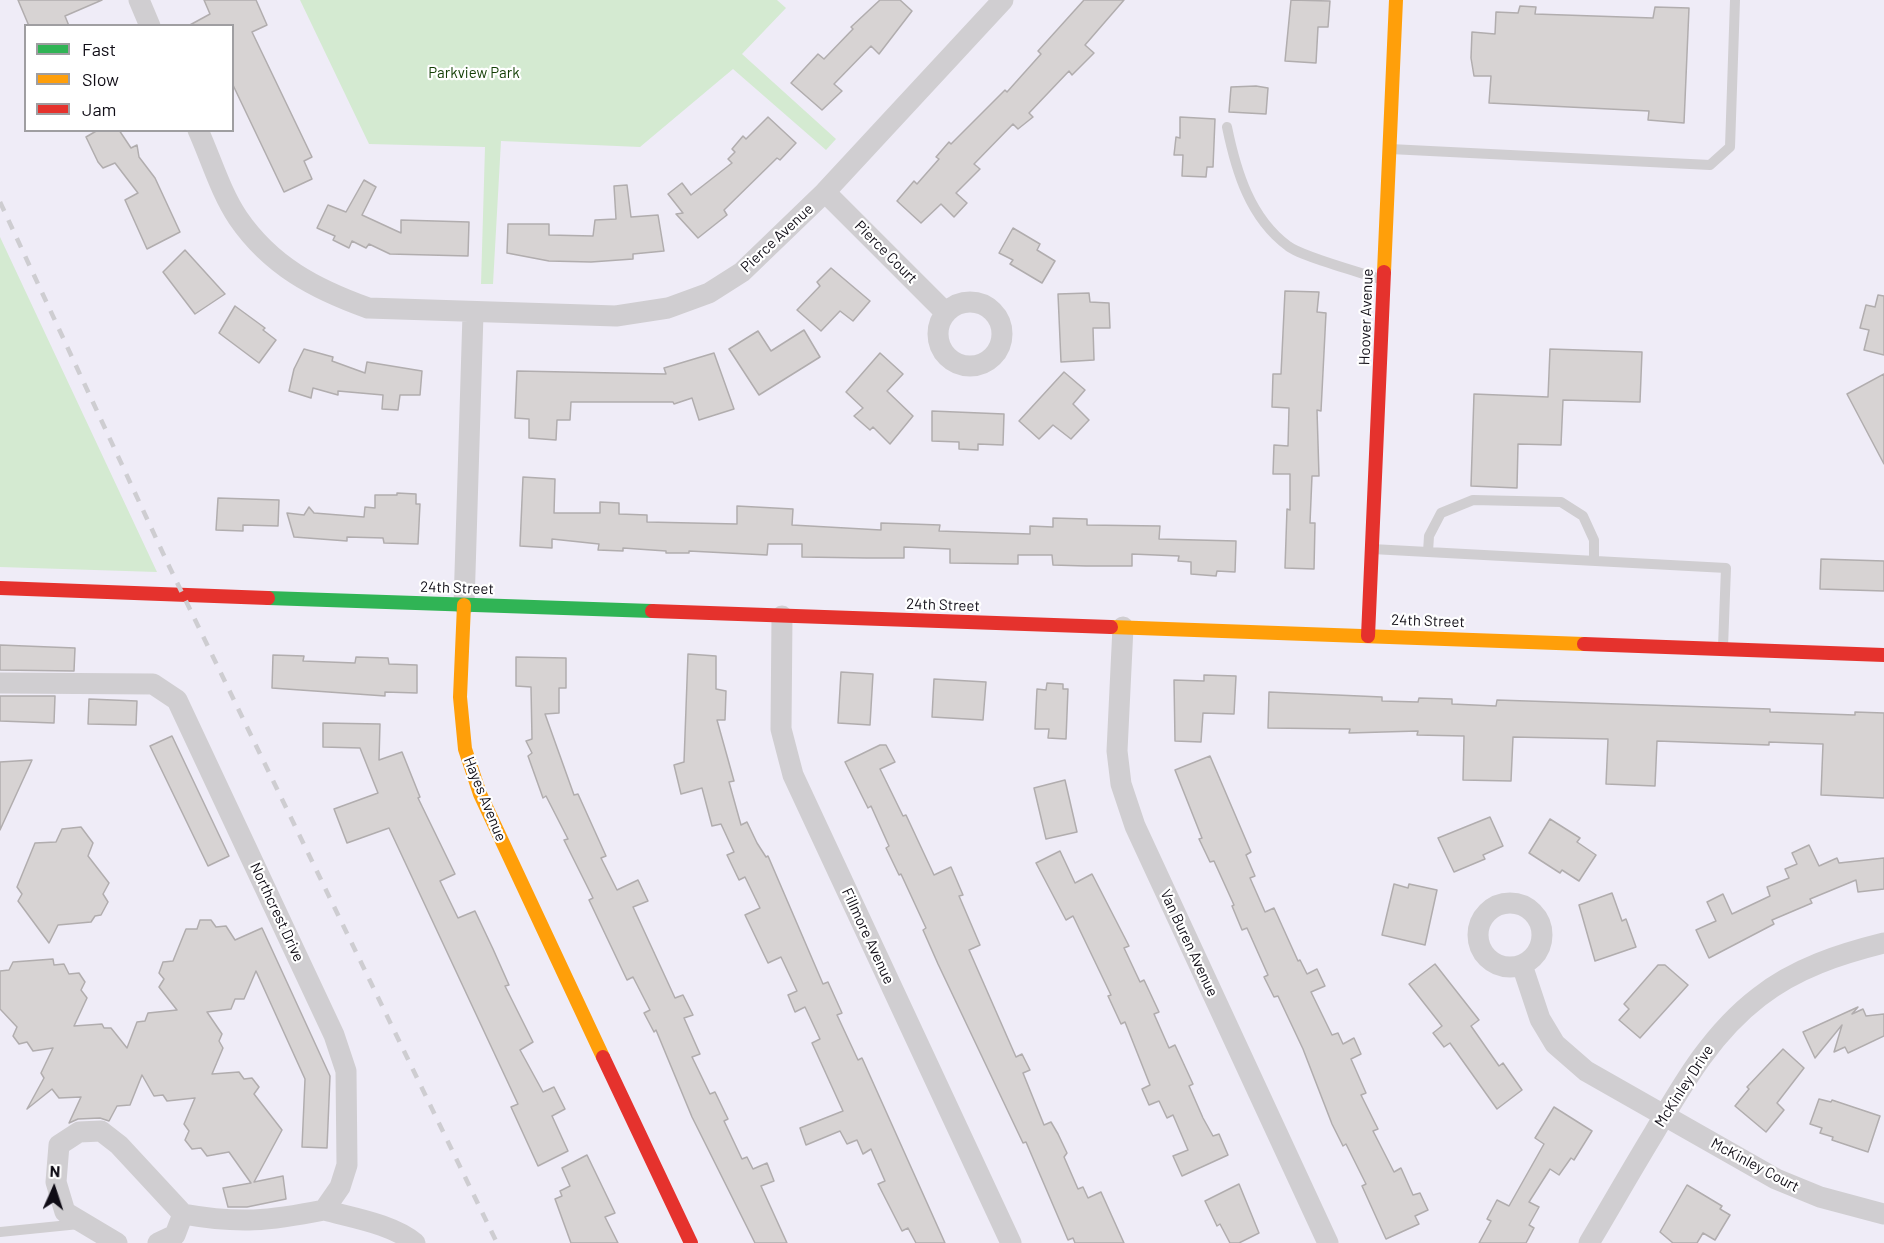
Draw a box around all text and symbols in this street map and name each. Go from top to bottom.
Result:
legend [24,24,234,132]
text: Fast [82,38,116,60]
park label: Parkview Park [428,64,520,82]
text: Slow [82,68,119,90]
text: Jam [82,98,116,120]
street label: Pierce Avenue [737,200,817,276]
street label: Pierce Court [851,217,921,287]
street label: Hoover Avenue [1355,268,1377,366]
street label: 24th Street [420,578,494,598]
street label: 24th Street [906,595,980,615]
street label: 24th Street [1391,611,1465,631]
street label: Hayes Avenue [460,754,510,844]
street label: Northcrest Drive [246,859,308,965]
street label: Fillmore Avenue [838,885,898,987]
street label: Van Buren Avenue [1156,887,1222,999]
street label: McKinley Drive [1651,1042,1717,1130]
street label: McKinley Court [1708,1134,1802,1196]
north arrow [24,1159,84,1219]
text: N [49,1161,61,1180]

